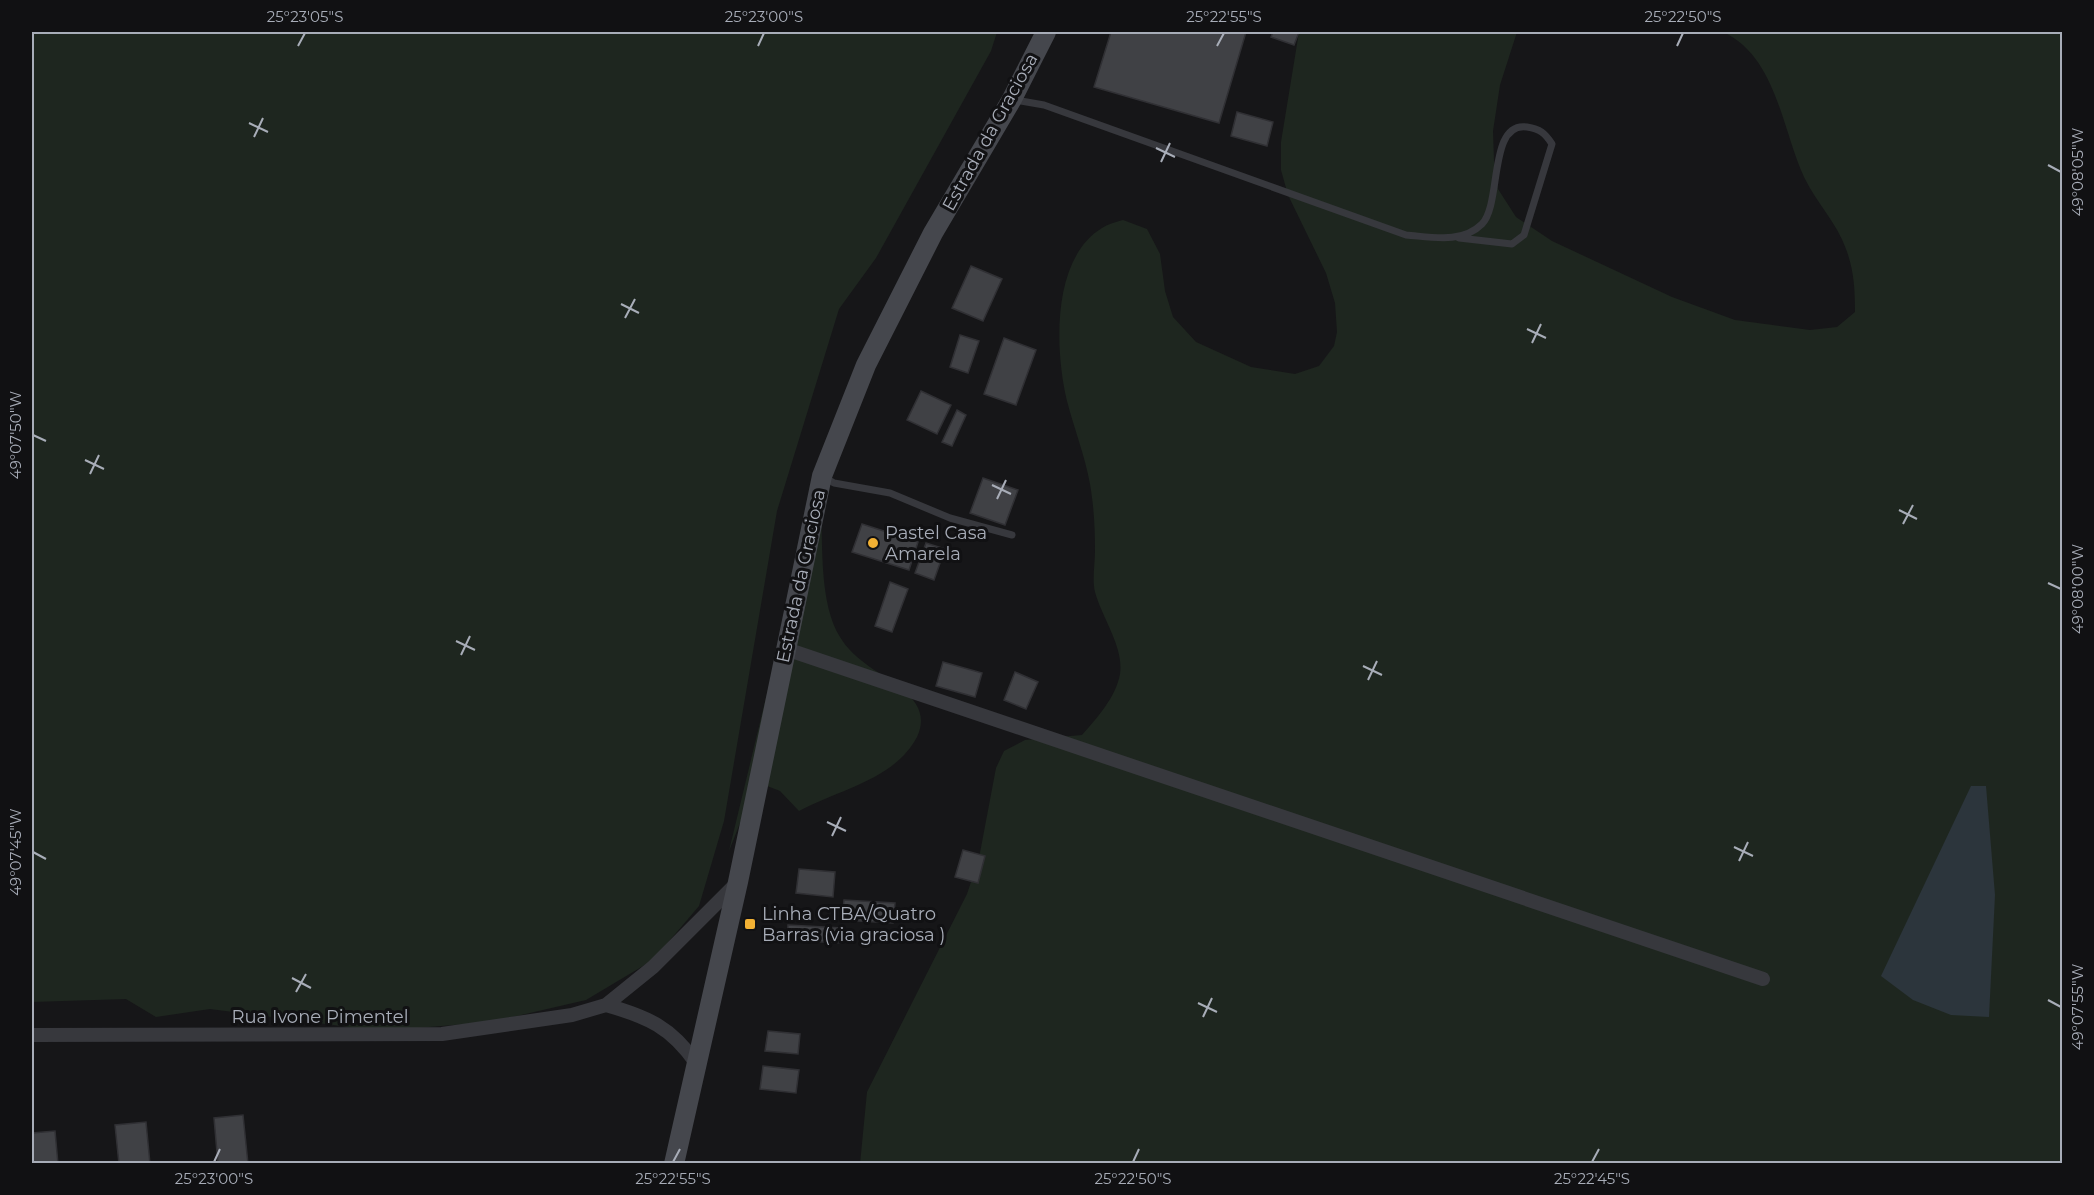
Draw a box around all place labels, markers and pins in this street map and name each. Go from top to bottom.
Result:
place label: Pastel Casa Amarela [885,522,987,565]
marker: Pastel Casa Amarela [866,536,880,550]
place label: Linha CTBA/Quatro Barras (via graciosa ) [762,903,945,946]
marker: Linha CTBA/Quatro Barras (via graciosa ) [743,917,757,931]

